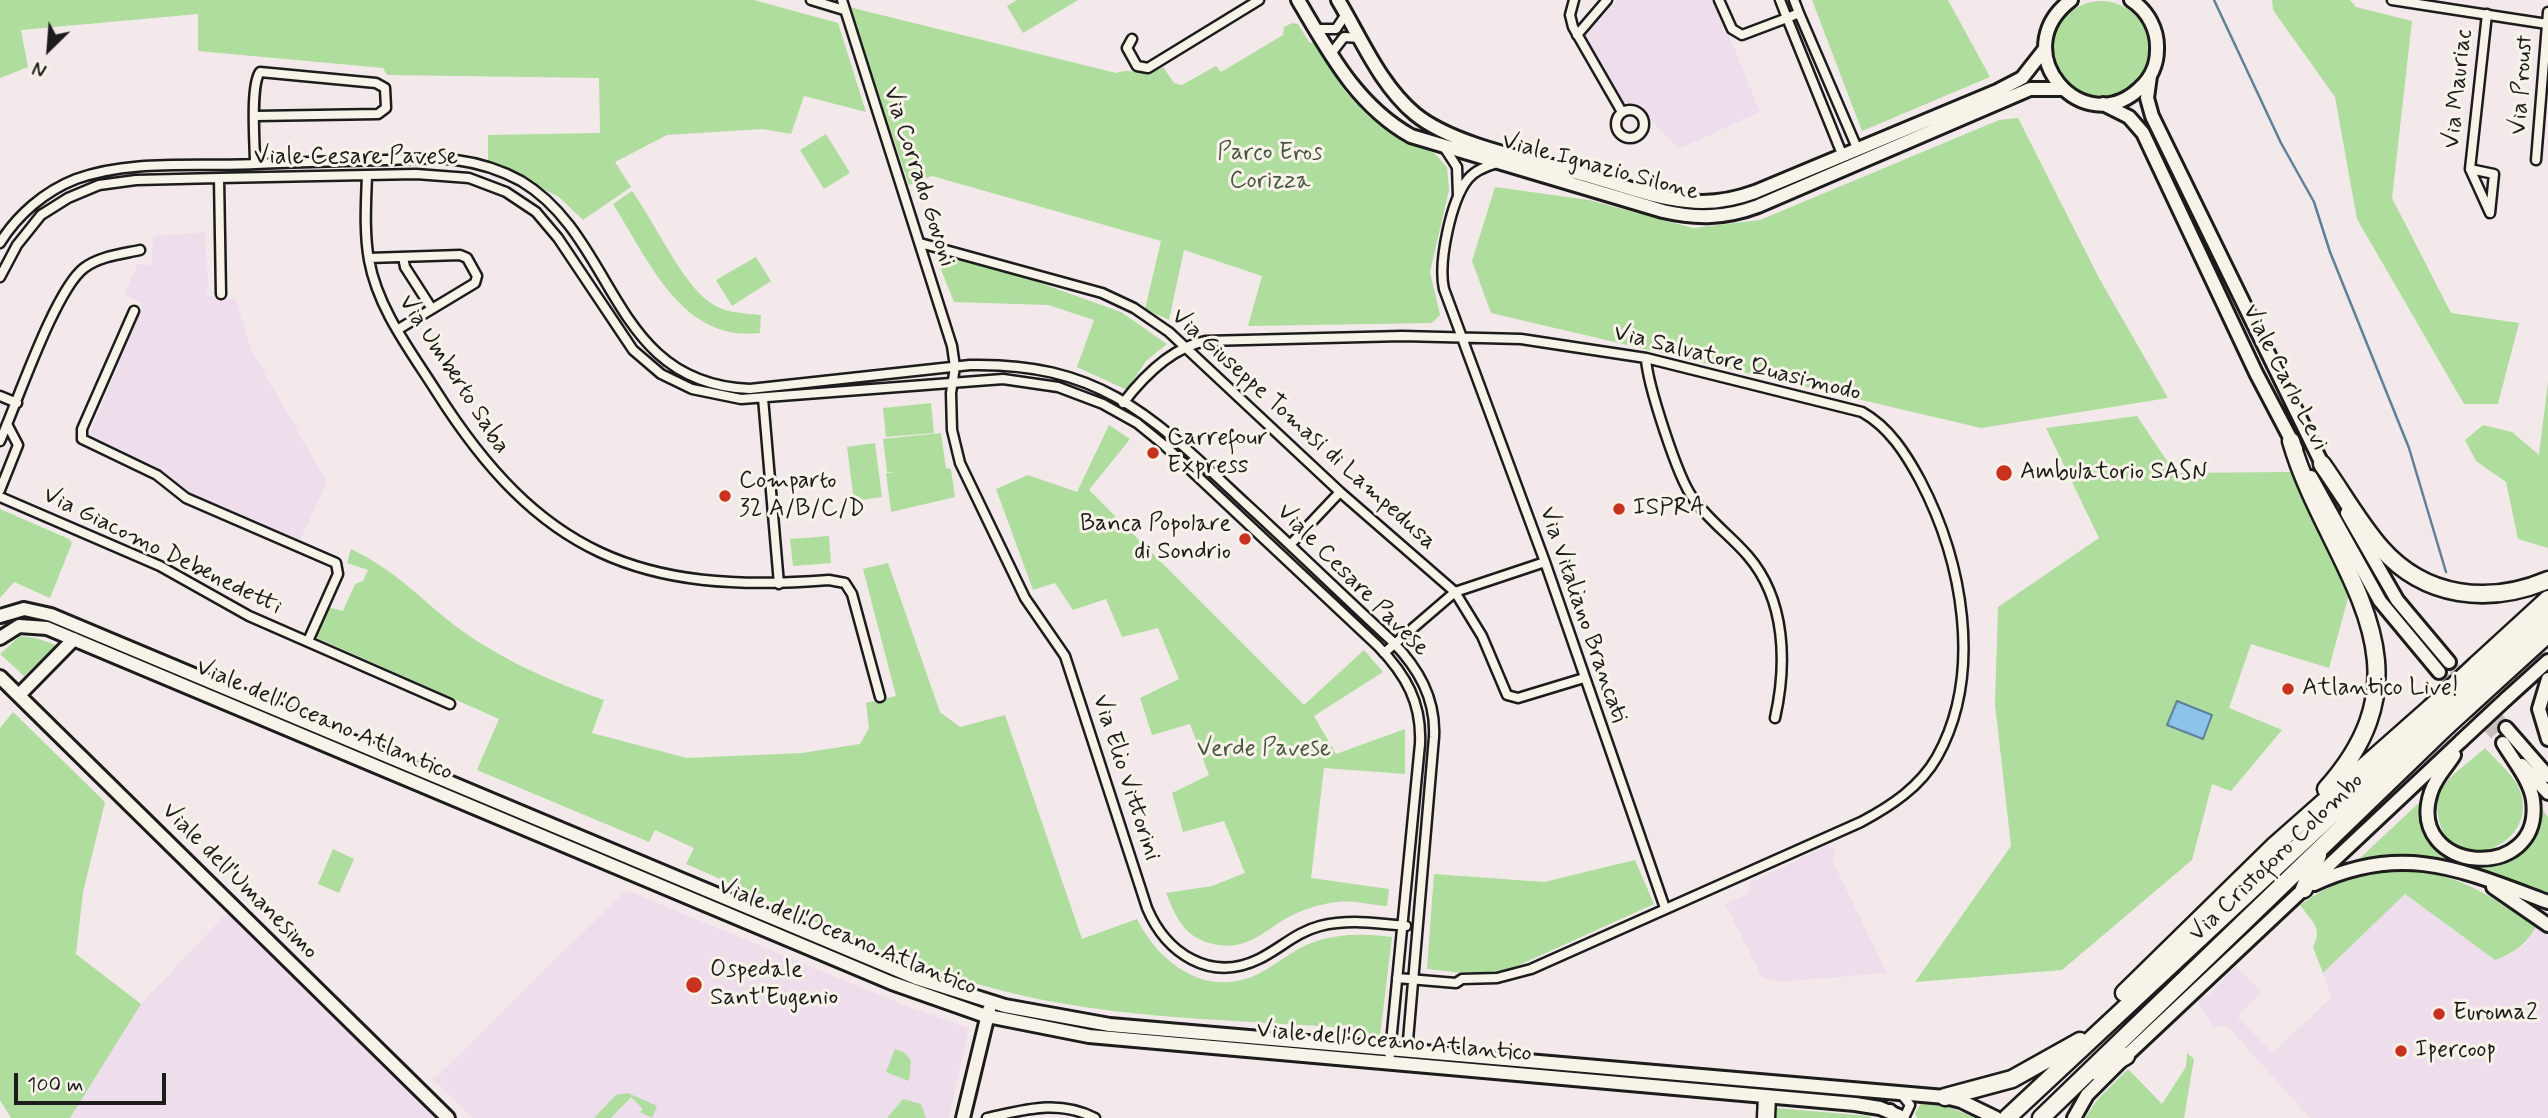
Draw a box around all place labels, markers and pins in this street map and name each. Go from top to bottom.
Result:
place label: Carrefour Express [1167,425,1268,481]
marker: Carrefour Express [1145,445,1161,461]
place label: Ambulatorio SASN [2020,459,2207,487]
marker: Ambulatorio SASN [1994,463,2014,483]
place label: Comparto 32 A/B/C/D [739,468,865,524]
marker: Comparto 32 A/B/C/D [717,488,733,504]
place label: ISPRA [1633,495,1705,523]
marker: ISPRA [1611,501,1627,517]
place label: Banca Popolare di Sondrio [1080,511,1231,567]
marker: Banca Popolare di Sondrio [1237,531,1253,547]
place label: Atlantico Live! [2302,675,2459,703]
marker: Atlantico Live! [2280,681,2296,697]
place label: Ospedale Sant'Eugenio [710,957,838,1013]
marker: Ospedale Sant'Eugenio [684,975,704,995]
place label: Euroma2 [2453,1000,2538,1028]
marker: Euroma2 [2431,1006,2447,1022]
place label: Ipercoop [2415,1037,2496,1065]
marker: Ipercoop [2393,1043,2409,1059]

